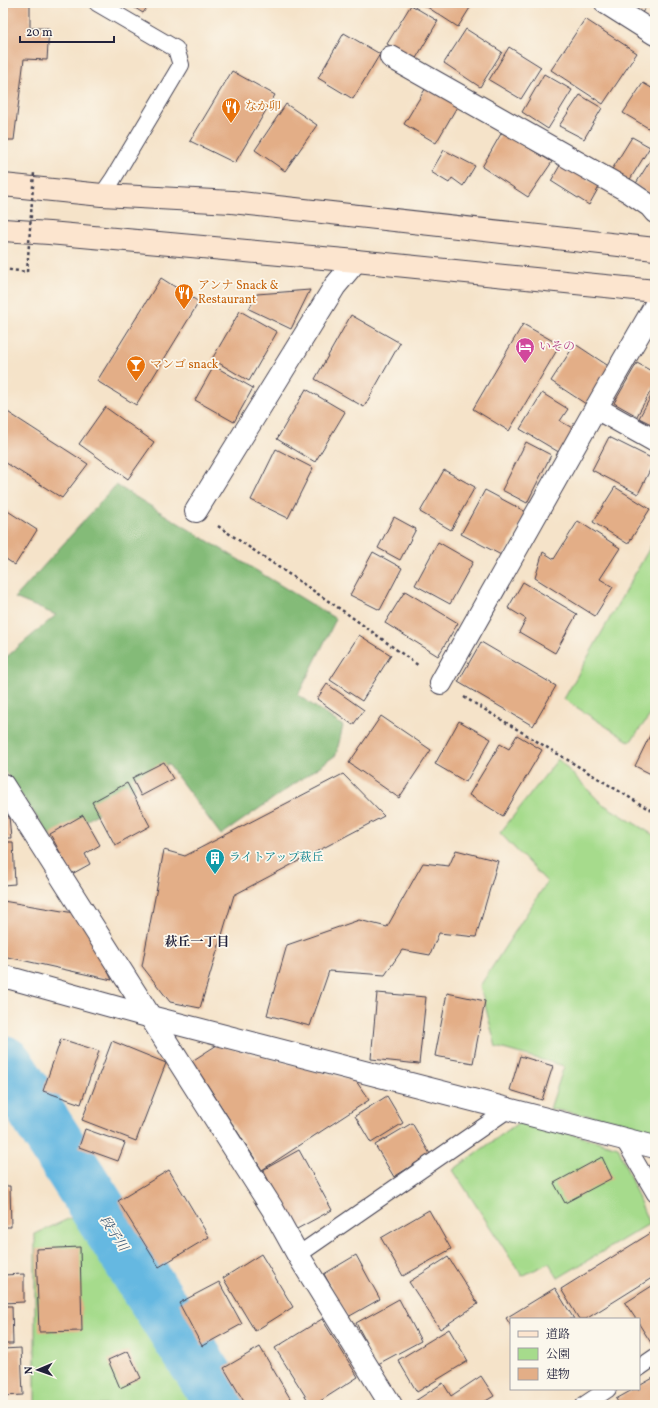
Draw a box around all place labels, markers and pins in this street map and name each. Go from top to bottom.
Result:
restaurant icon: なか卯 [220,96,242,124]
place label: なか卯 [245,99,281,115]
place label: アンナ Snack & Restaurant [198,278,279,308]
restaurant icon: アンナ Snack & Restaurant [173,282,195,310]
hotel icon: いその [514,336,536,364]
place label: いその [539,339,575,355]
bar icon: マンゴ snack [125,354,147,382]
place label: マンゴ snack [150,357,219,373]
building icon: ライトアップ萩丘 [204,847,226,875]
place label: ライトアップ萩丘 [229,850,323,866]

